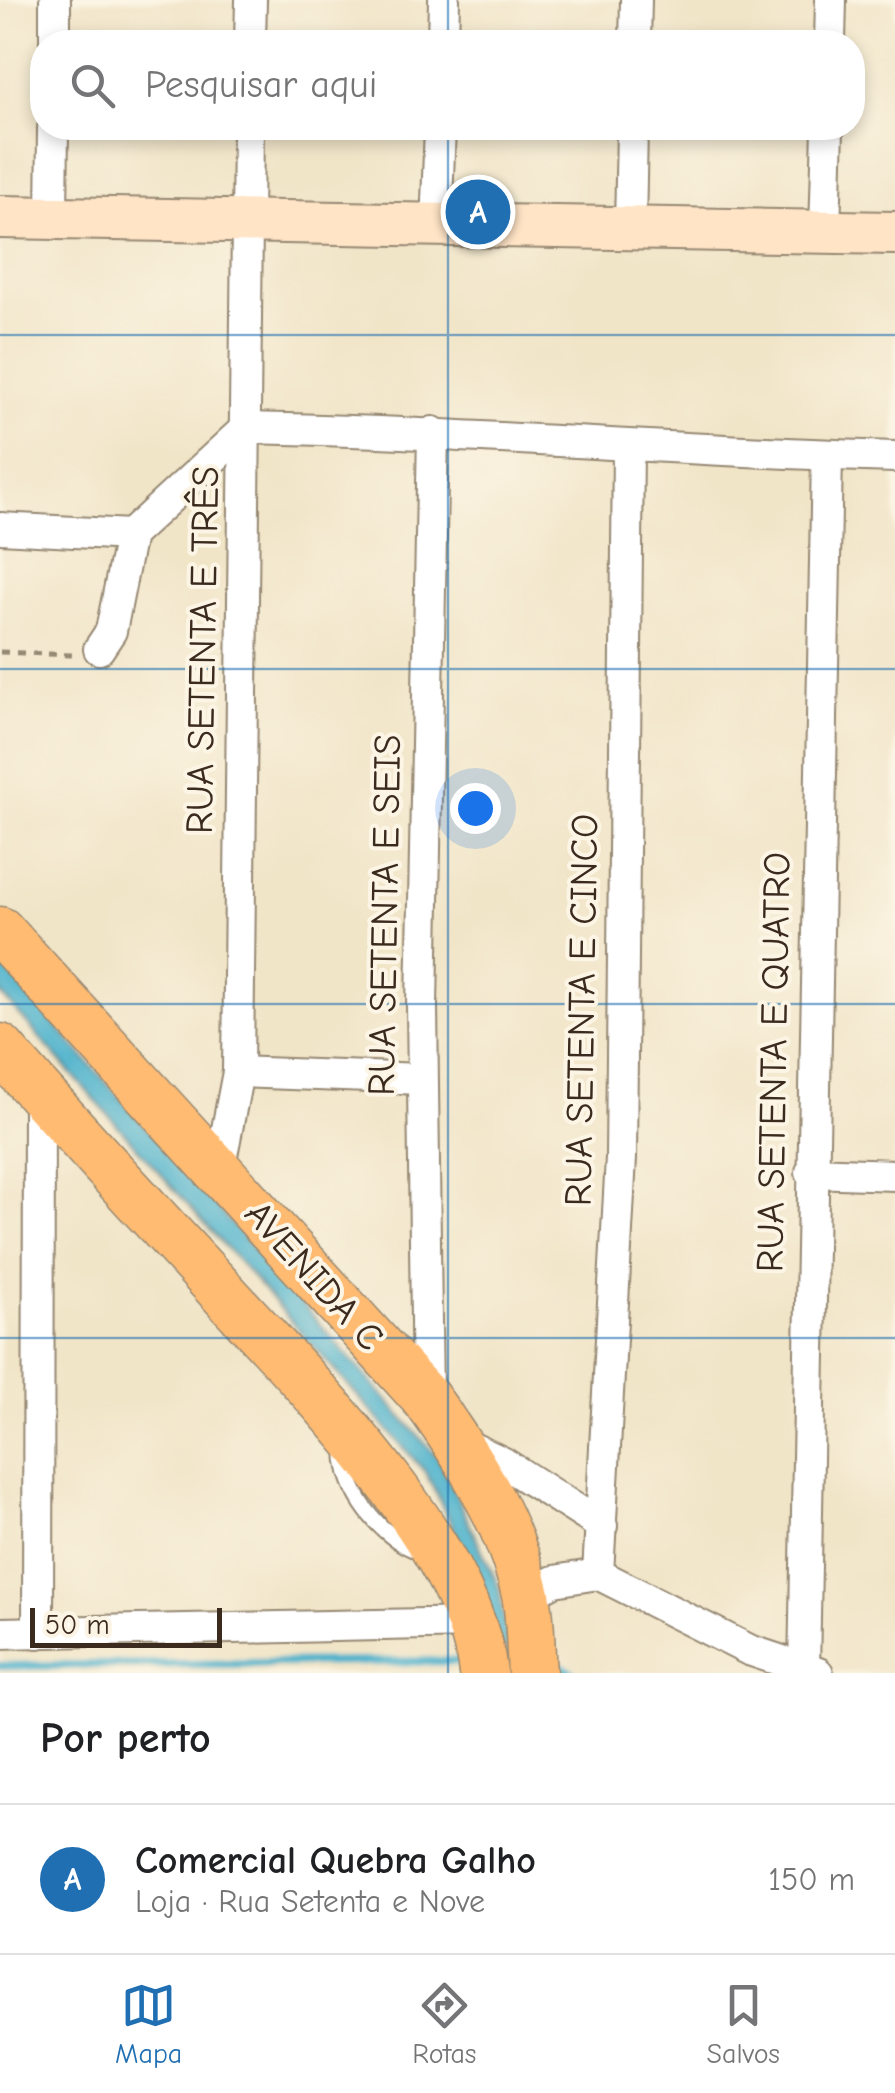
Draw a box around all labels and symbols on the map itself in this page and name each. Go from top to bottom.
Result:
pin: A [446,174,510,250]
street label: RUA SETENTA E TRÊS [177,466,228,834]
street label: RUA SETENTA E SEIS [360,734,410,1096]
your location [450,783,501,834]
street label: RUA SETENTA E CINCO [557,813,607,1207]
street label: RUA SETENTA E QUATRO [748,851,800,1273]
street label: AVENIDA C [236,1192,392,1360]
scale bar [30,1603,222,1648]

